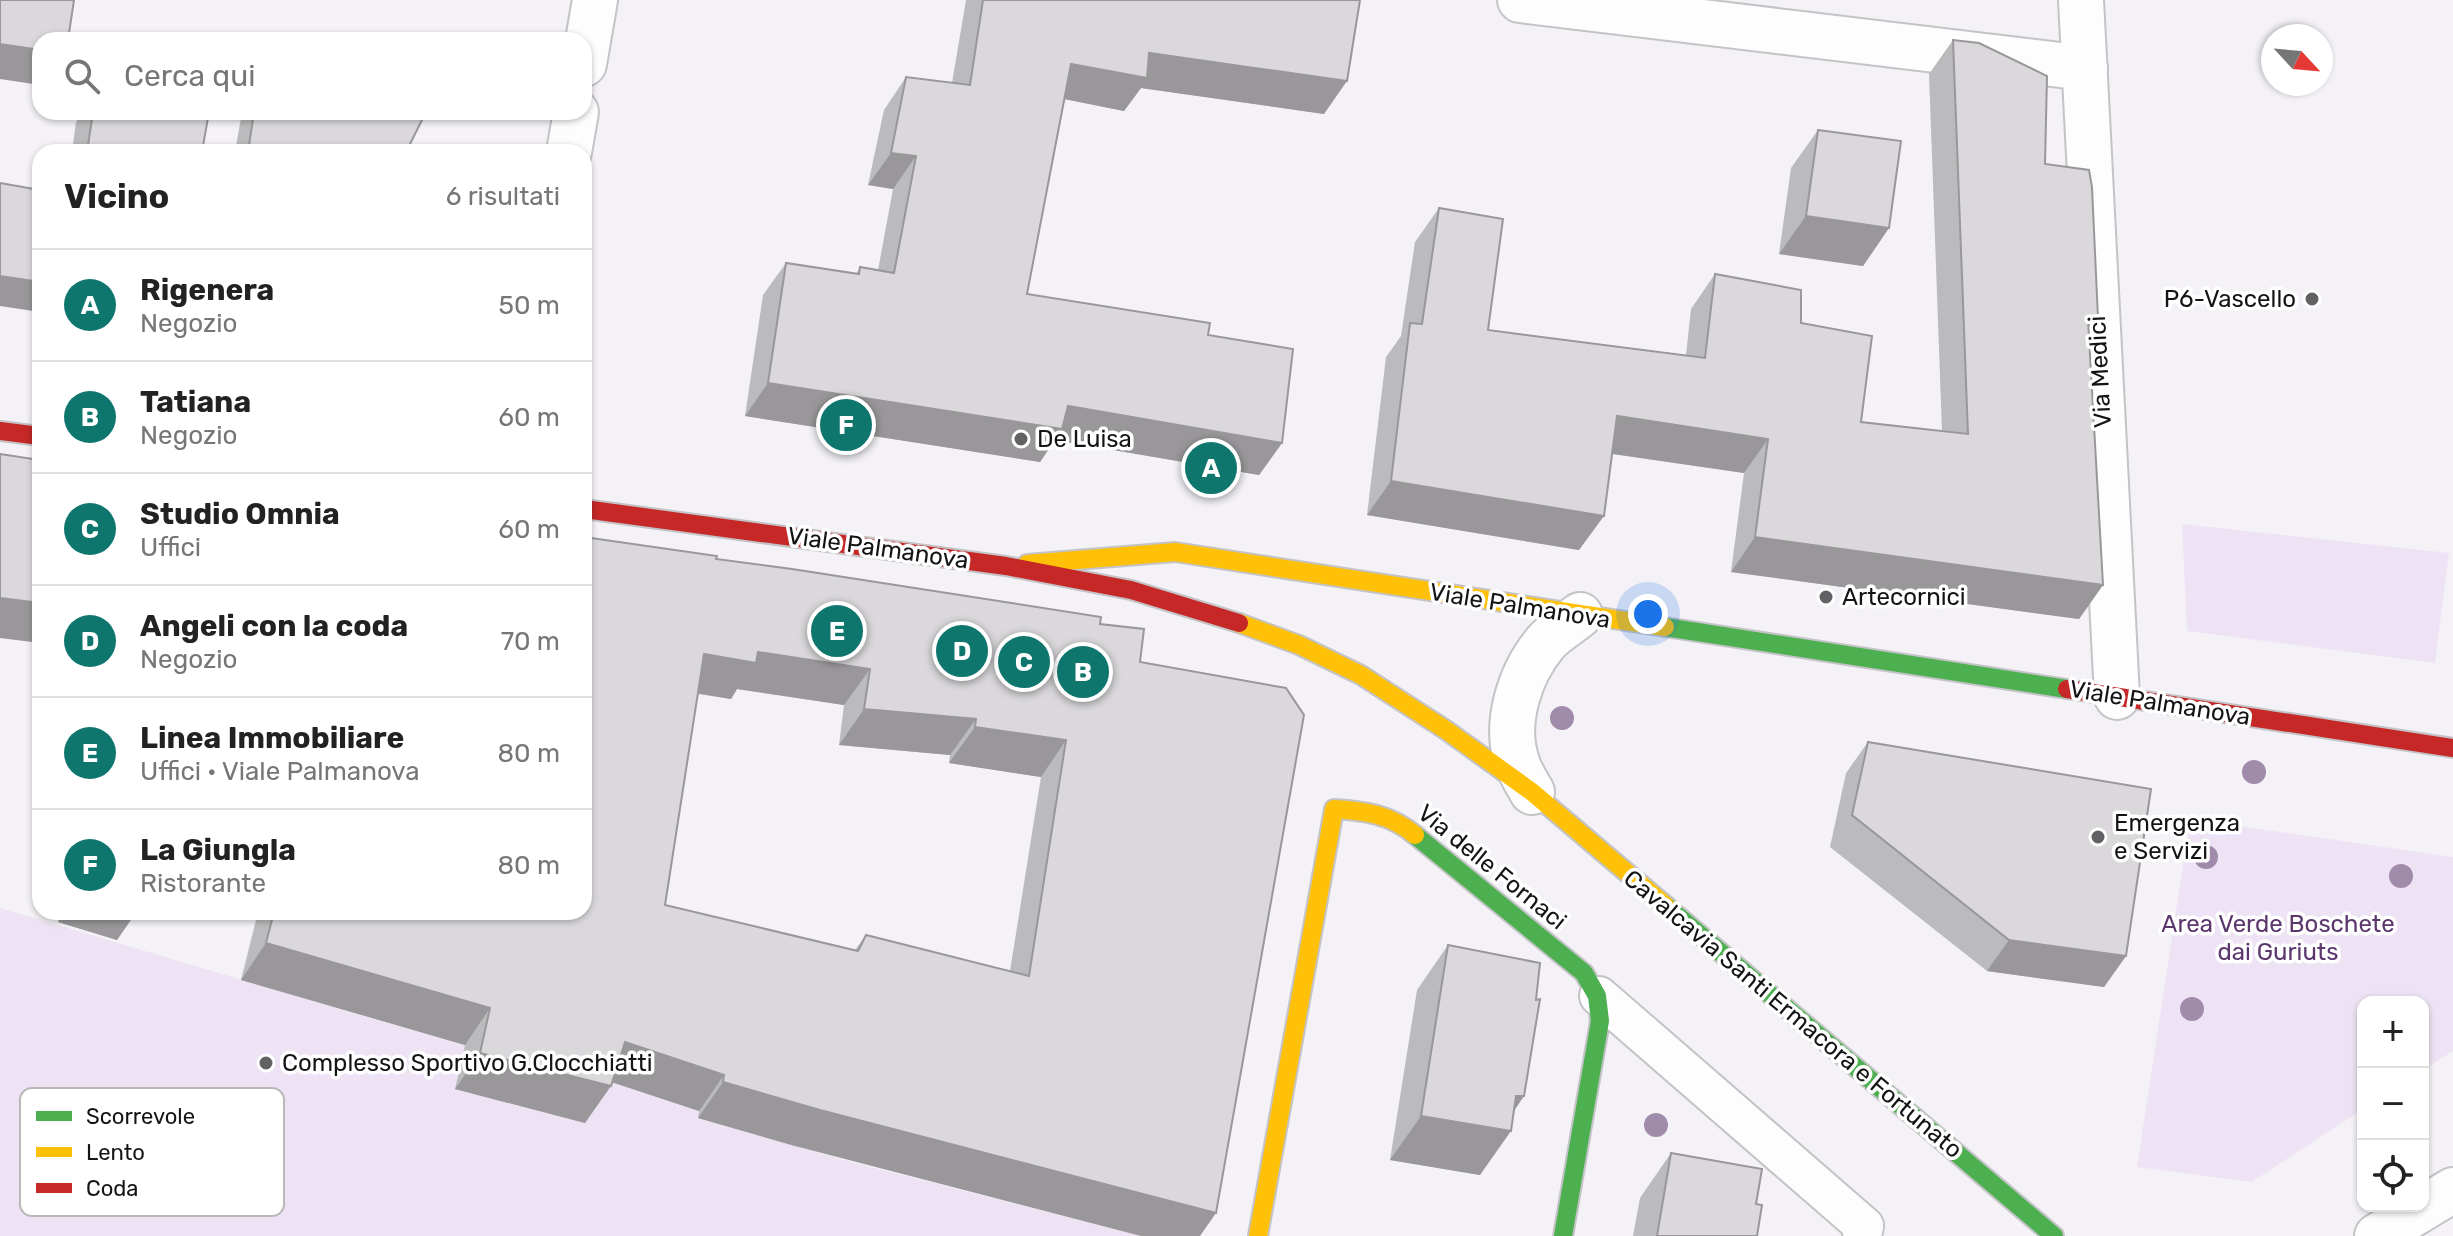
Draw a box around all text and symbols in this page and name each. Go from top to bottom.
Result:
north arrow [2261,24,2333,96]
search box [32,32,592,120]
icon: search [60,54,104,98]
text: Cerca qui [124,58,256,94]
text: Vicino [64,176,169,217]
text: 6 risultati [446,181,560,212]
text: Rigenera [140,272,274,308]
place label: P6-Vascello [2164,285,2296,313]
text: A [81,290,99,321]
text: 50 m [499,290,560,321]
marker: P6-Vascello [2303,290,2321,308]
text: Negozio [140,308,237,339]
street label: Via Medici [2083,315,2117,429]
text: Tatiana [140,384,251,420]
pin: F [820,395,872,455]
text: B [81,402,99,433]
text: 60 m [498,402,560,433]
text: Negozio [140,420,237,451]
place label: De Luisa [1037,425,1132,453]
marker: De Luisa [1012,430,1030,448]
pin: A [1185,438,1237,498]
text: Studio Omnia [140,496,340,532]
text: C [81,514,99,545]
text: 60 m [498,514,560,545]
street label: Viale Palmanova [786,521,970,575]
text: Uffici [140,532,201,563]
street label: Viale Palmanova [1428,578,1612,634]
place label: Artecornici [1842,583,1966,611]
marker: Artecornici [1817,588,1835,606]
your location [1628,594,1668,634]
pin: E [811,601,863,661]
text: Angeli con la coda [140,608,408,644]
pin: D [936,621,988,681]
text: D [81,626,99,657]
text: 70 m [501,626,560,657]
pin: C [998,632,1050,692]
pin: B [1057,642,1109,702]
text: Negozio [140,644,237,675]
street label: Viale Palmanova [2068,675,2252,731]
text: Linea Immobiliare [140,720,404,756]
text: E [82,738,98,769]
text: 80 m [497,738,560,769]
text: Uffici · Viale Palmanova [140,756,420,787]
street label: Via delle Fornaci [1412,799,1572,935]
place label: Emergenza e Servizi [2114,809,2240,865]
marker: Emergenza e Servizi [2089,828,2107,846]
text: La Giungla [140,832,296,868]
text: F [82,850,98,881]
text: 80 m [497,850,560,881]
street label: Cavalcavia Santi Ermacora e Fortunato [1618,864,1968,1164]
text: Ristorante [140,868,266,899]
park label: Area Verde Boschete dai Guriuts [2161,910,2395,966]
map controls [2357,996,2429,1212]
button: + [2357,996,2429,1068]
place label: Complesso Sportivo G.Clocchiatti [282,1049,653,1077]
marker: Complesso Sportivo G.Clocchiatti [257,1054,275,1072]
button: − [2357,1068,2429,1140]
legend [20,1088,284,1216]
text: Scorrevole [86,1103,195,1130]
text: Lento [86,1139,145,1166]
button: locate [2357,1140,2429,1212]
text: Coda [86,1175,139,1202]

